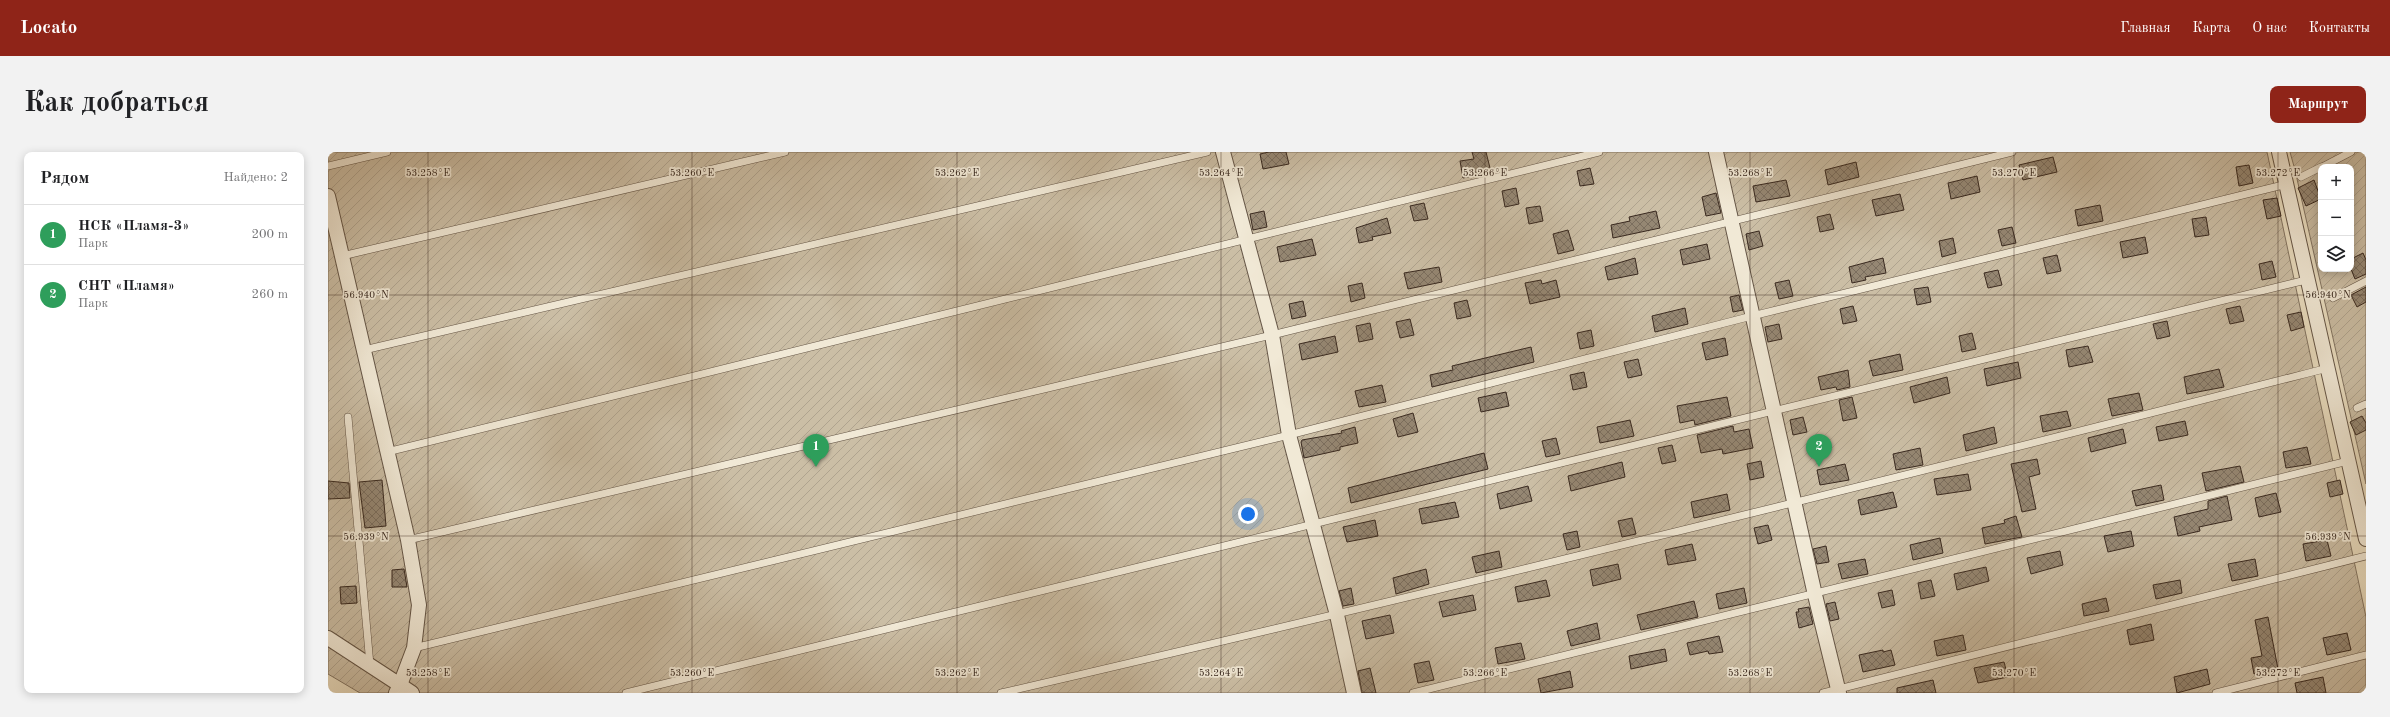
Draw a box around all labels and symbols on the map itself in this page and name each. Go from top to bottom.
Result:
text: 53.258°E [406,168,450,178]
text: 53.260°E [670,168,714,178]
text: 53.262°E [935,168,979,178]
text: 53.264°E [1199,168,1243,178]
text: 53.266°E [1463,168,1507,178]
text: 53.268°E [1728,168,1772,178]
text: 53.270°E [1992,168,2036,178]
text: 53.272°E [2256,168,2300,178]
text: 56.940°N [343,290,389,300]
text: 56.940°N [2305,290,2351,300]
pin: 1 [803,434,829,467]
pin: 2 [1806,434,1832,467]
your location [1238,504,1258,524]
text: 56.939°N [343,532,389,542]
text: 56.939°N [2305,532,2351,542]
text: 53.258°E [406,668,450,678]
text: 53.260°E [670,668,714,678]
text: 53.262°E [935,668,979,678]
text: 53.264°E [1199,668,1243,678]
text: 53.266°E [1463,668,1507,678]
text: 53.268°E [1728,668,1772,678]
text: 53.270°E [1992,668,2036,678]
text: 53.272°E [2256,668,2300,678]

